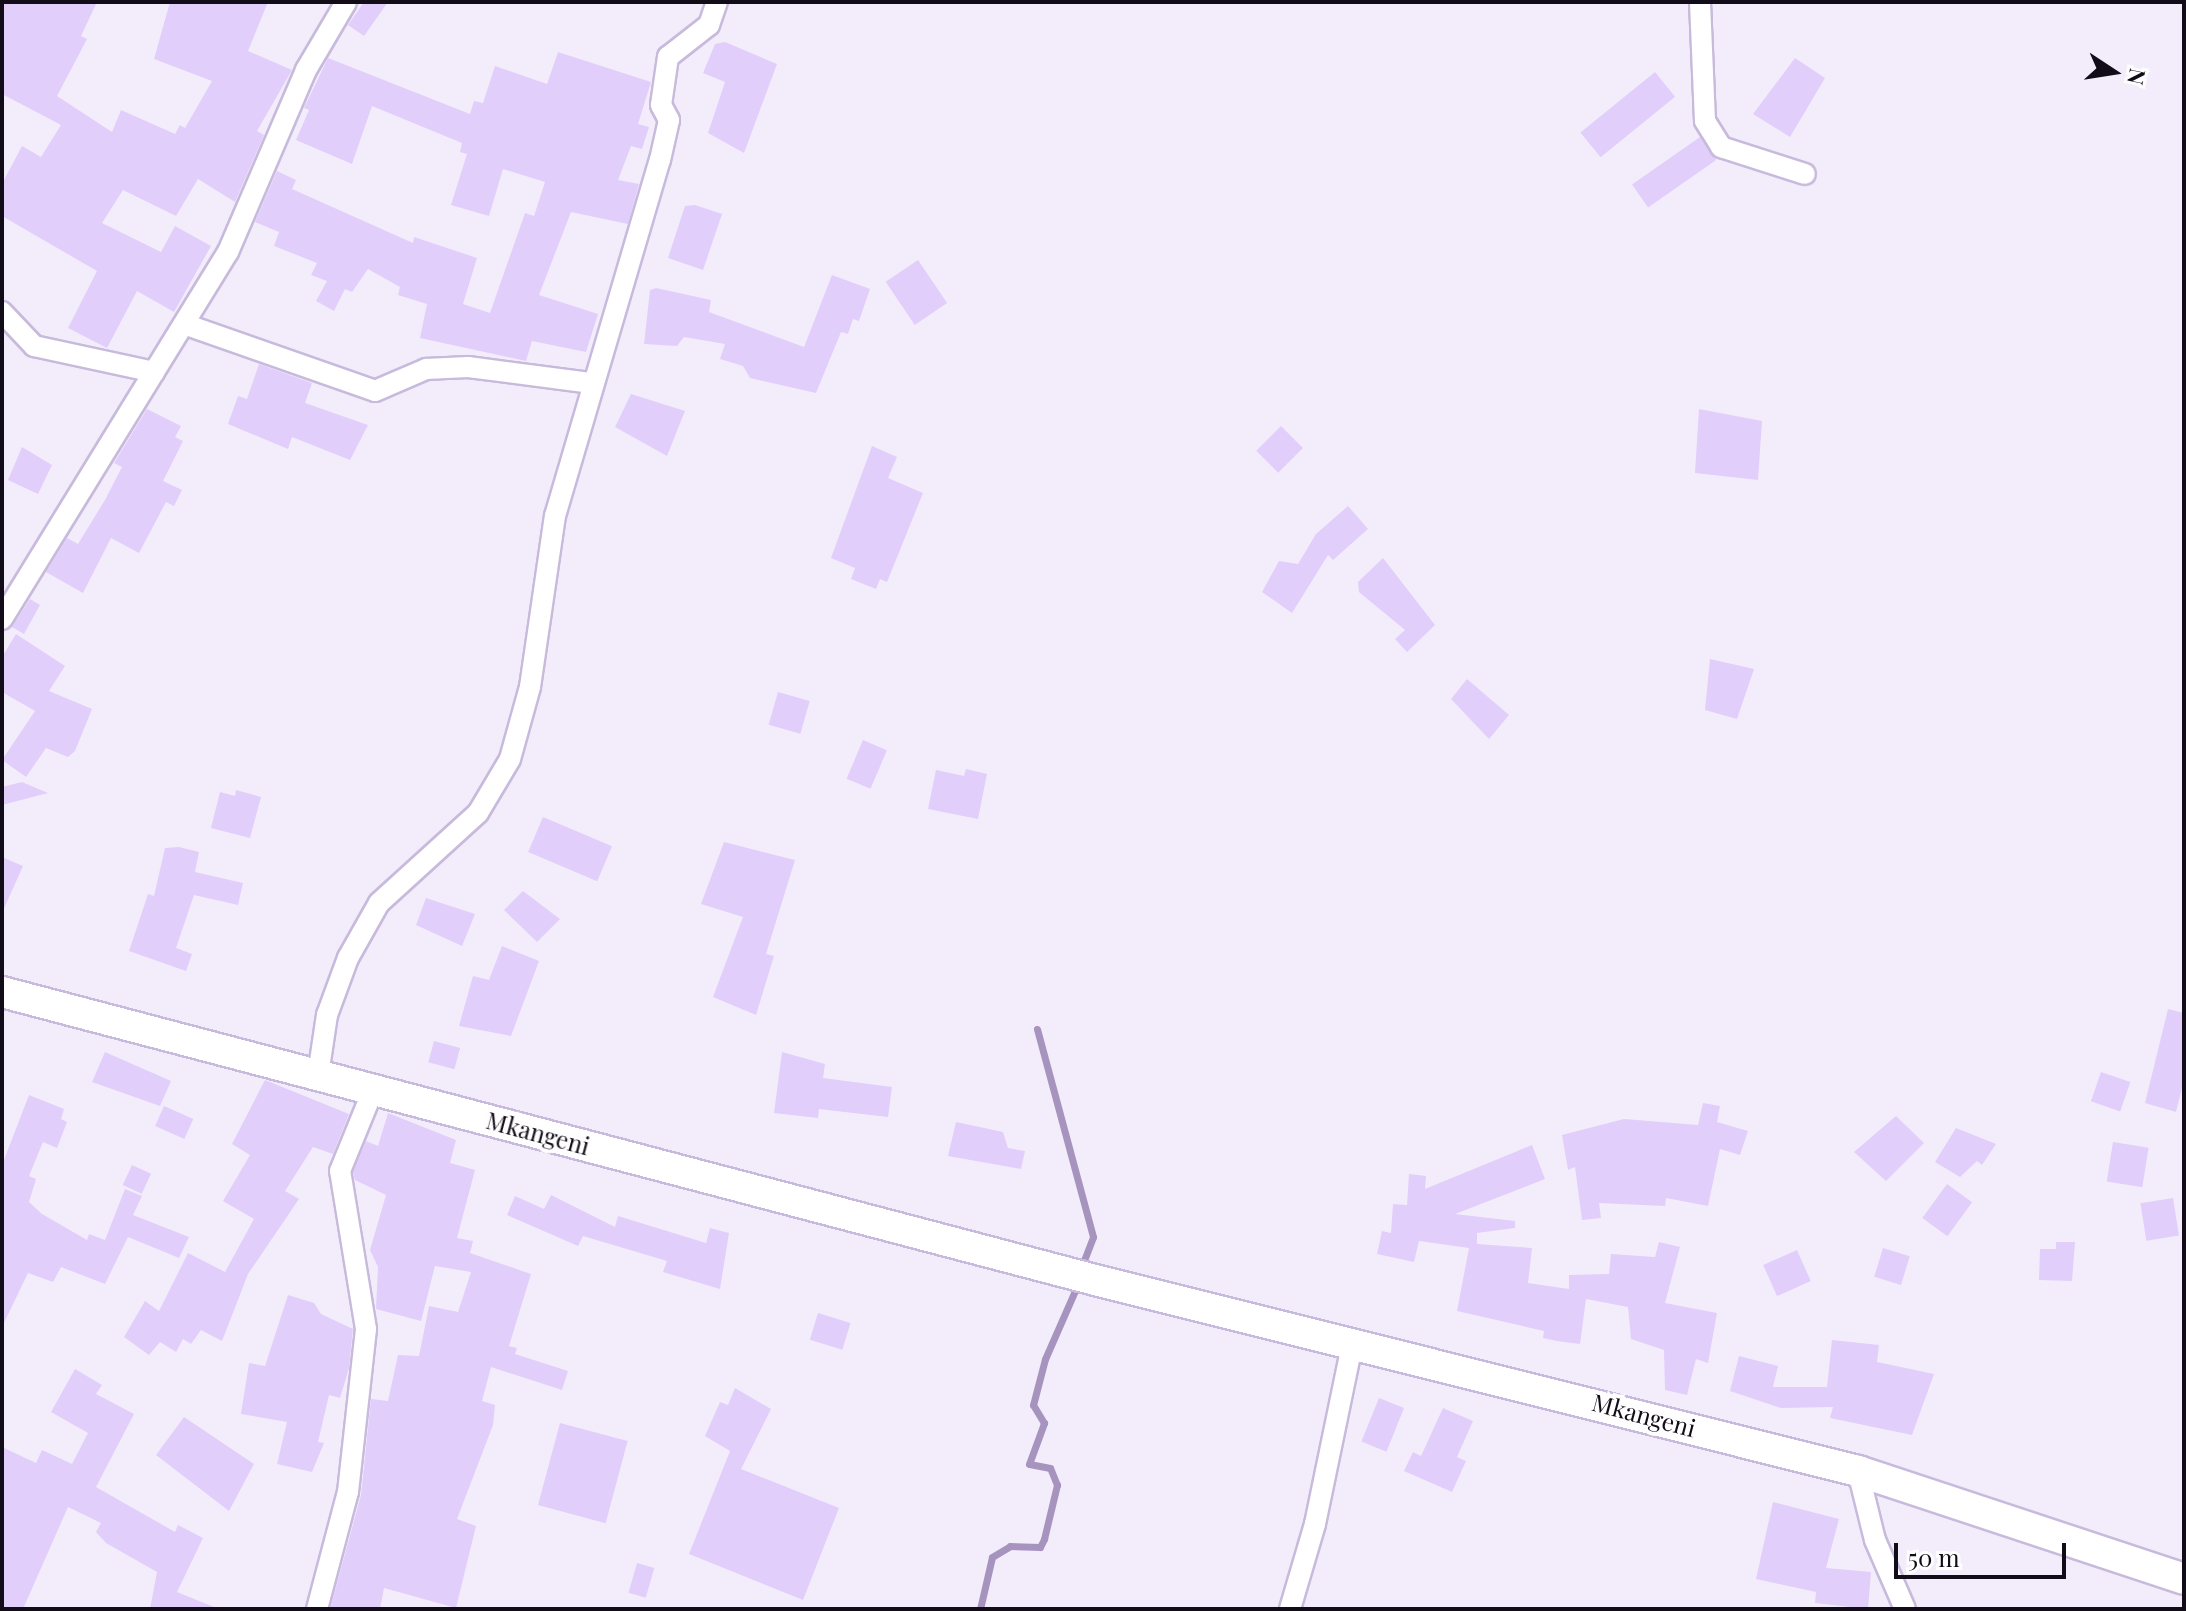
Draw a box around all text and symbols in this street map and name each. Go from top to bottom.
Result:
north arrow [2074,32,2154,112]
text: N [2121,66,2154,88]
street label: Mkangeni [483,1105,593,1161]
street label: Mkangeni [1589,1387,1699,1443]
scale bar [1898,1527,2070,1577]
text: 50 m [1908,1541,1960,1573]

